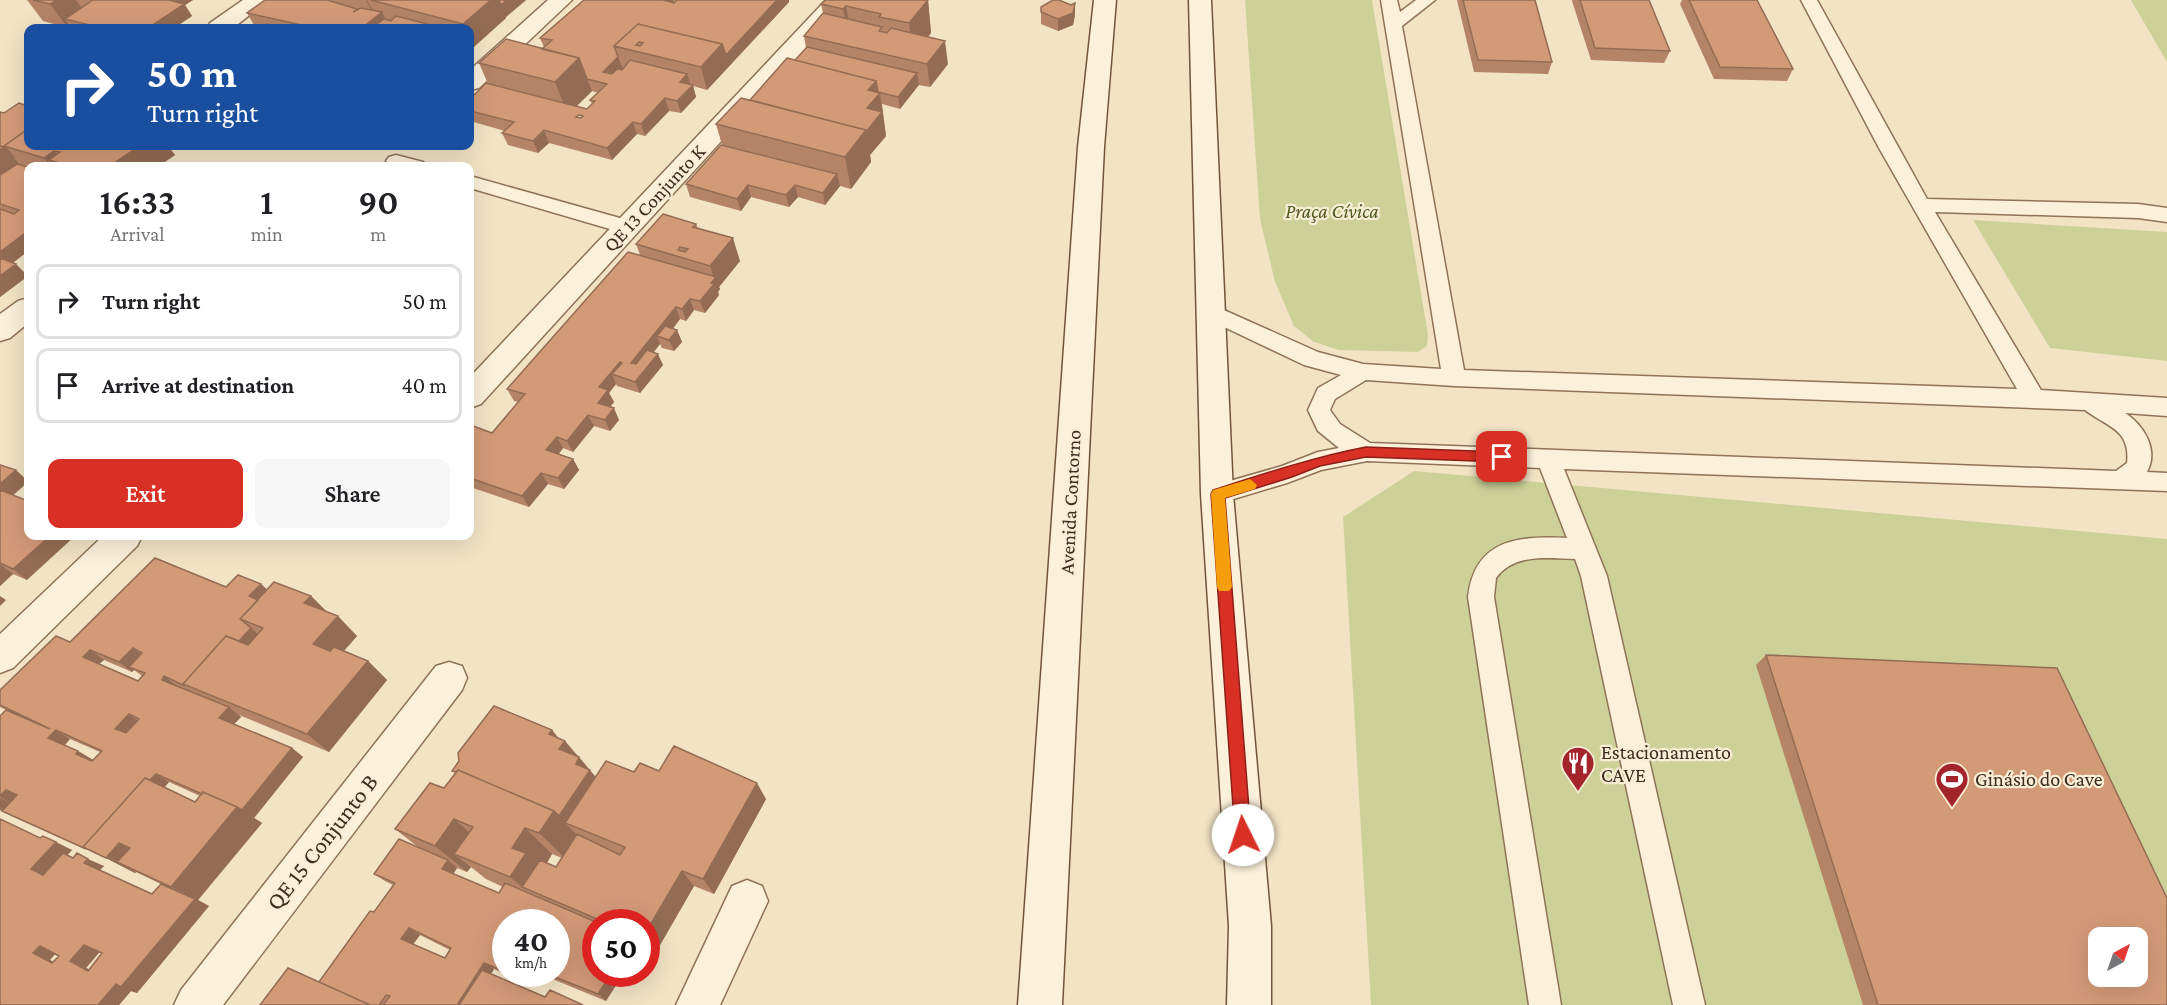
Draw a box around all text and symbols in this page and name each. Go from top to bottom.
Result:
icon: right [48,48,126,126]
text: 50 m [147,49,237,96]
text: Turn right [147,98,258,128]
street label: QE 13 Conjunto K [599,140,710,257]
text: 16:33 [99,182,175,222]
text: 1 [260,182,273,222]
text: 90 [358,182,399,222]
park label: Praça Cívica [1285,200,1379,223]
text: Arrival [110,223,165,245]
text: min [251,223,283,245]
text: m [370,223,386,245]
icon: right [51,285,84,318]
text: Turn right [102,289,200,314]
text: 50 m [402,289,447,314]
icon: arrive [51,369,84,402]
text: Arrive at destination [102,373,294,398]
text: 40 m [402,373,447,398]
street label: Avenida Contorno [1055,429,1085,575]
pin [1476,431,1527,482]
icon: arrive [1485,440,1518,473]
button: Exit [48,459,243,528]
button: Share [255,459,450,528]
place label: Estacionamento CAVE [1601,741,1731,786]
restaurant icon: Estacionamento CAVE [1560,745,1596,792]
sports icon: Ginásio do Cave [1934,761,1970,808]
street label: QE 15 Conjunto B [260,768,383,915]
place label: Ginásio do Cave [1975,768,2103,790]
position arrow [1211,803,1275,867]
speed limit sign: 50 [582,909,660,987]
text: 40 [514,924,548,957]
north arrow [2088,927,2148,987]
map controls [2088,927,2148,987]
text: km/h [515,955,547,971]

